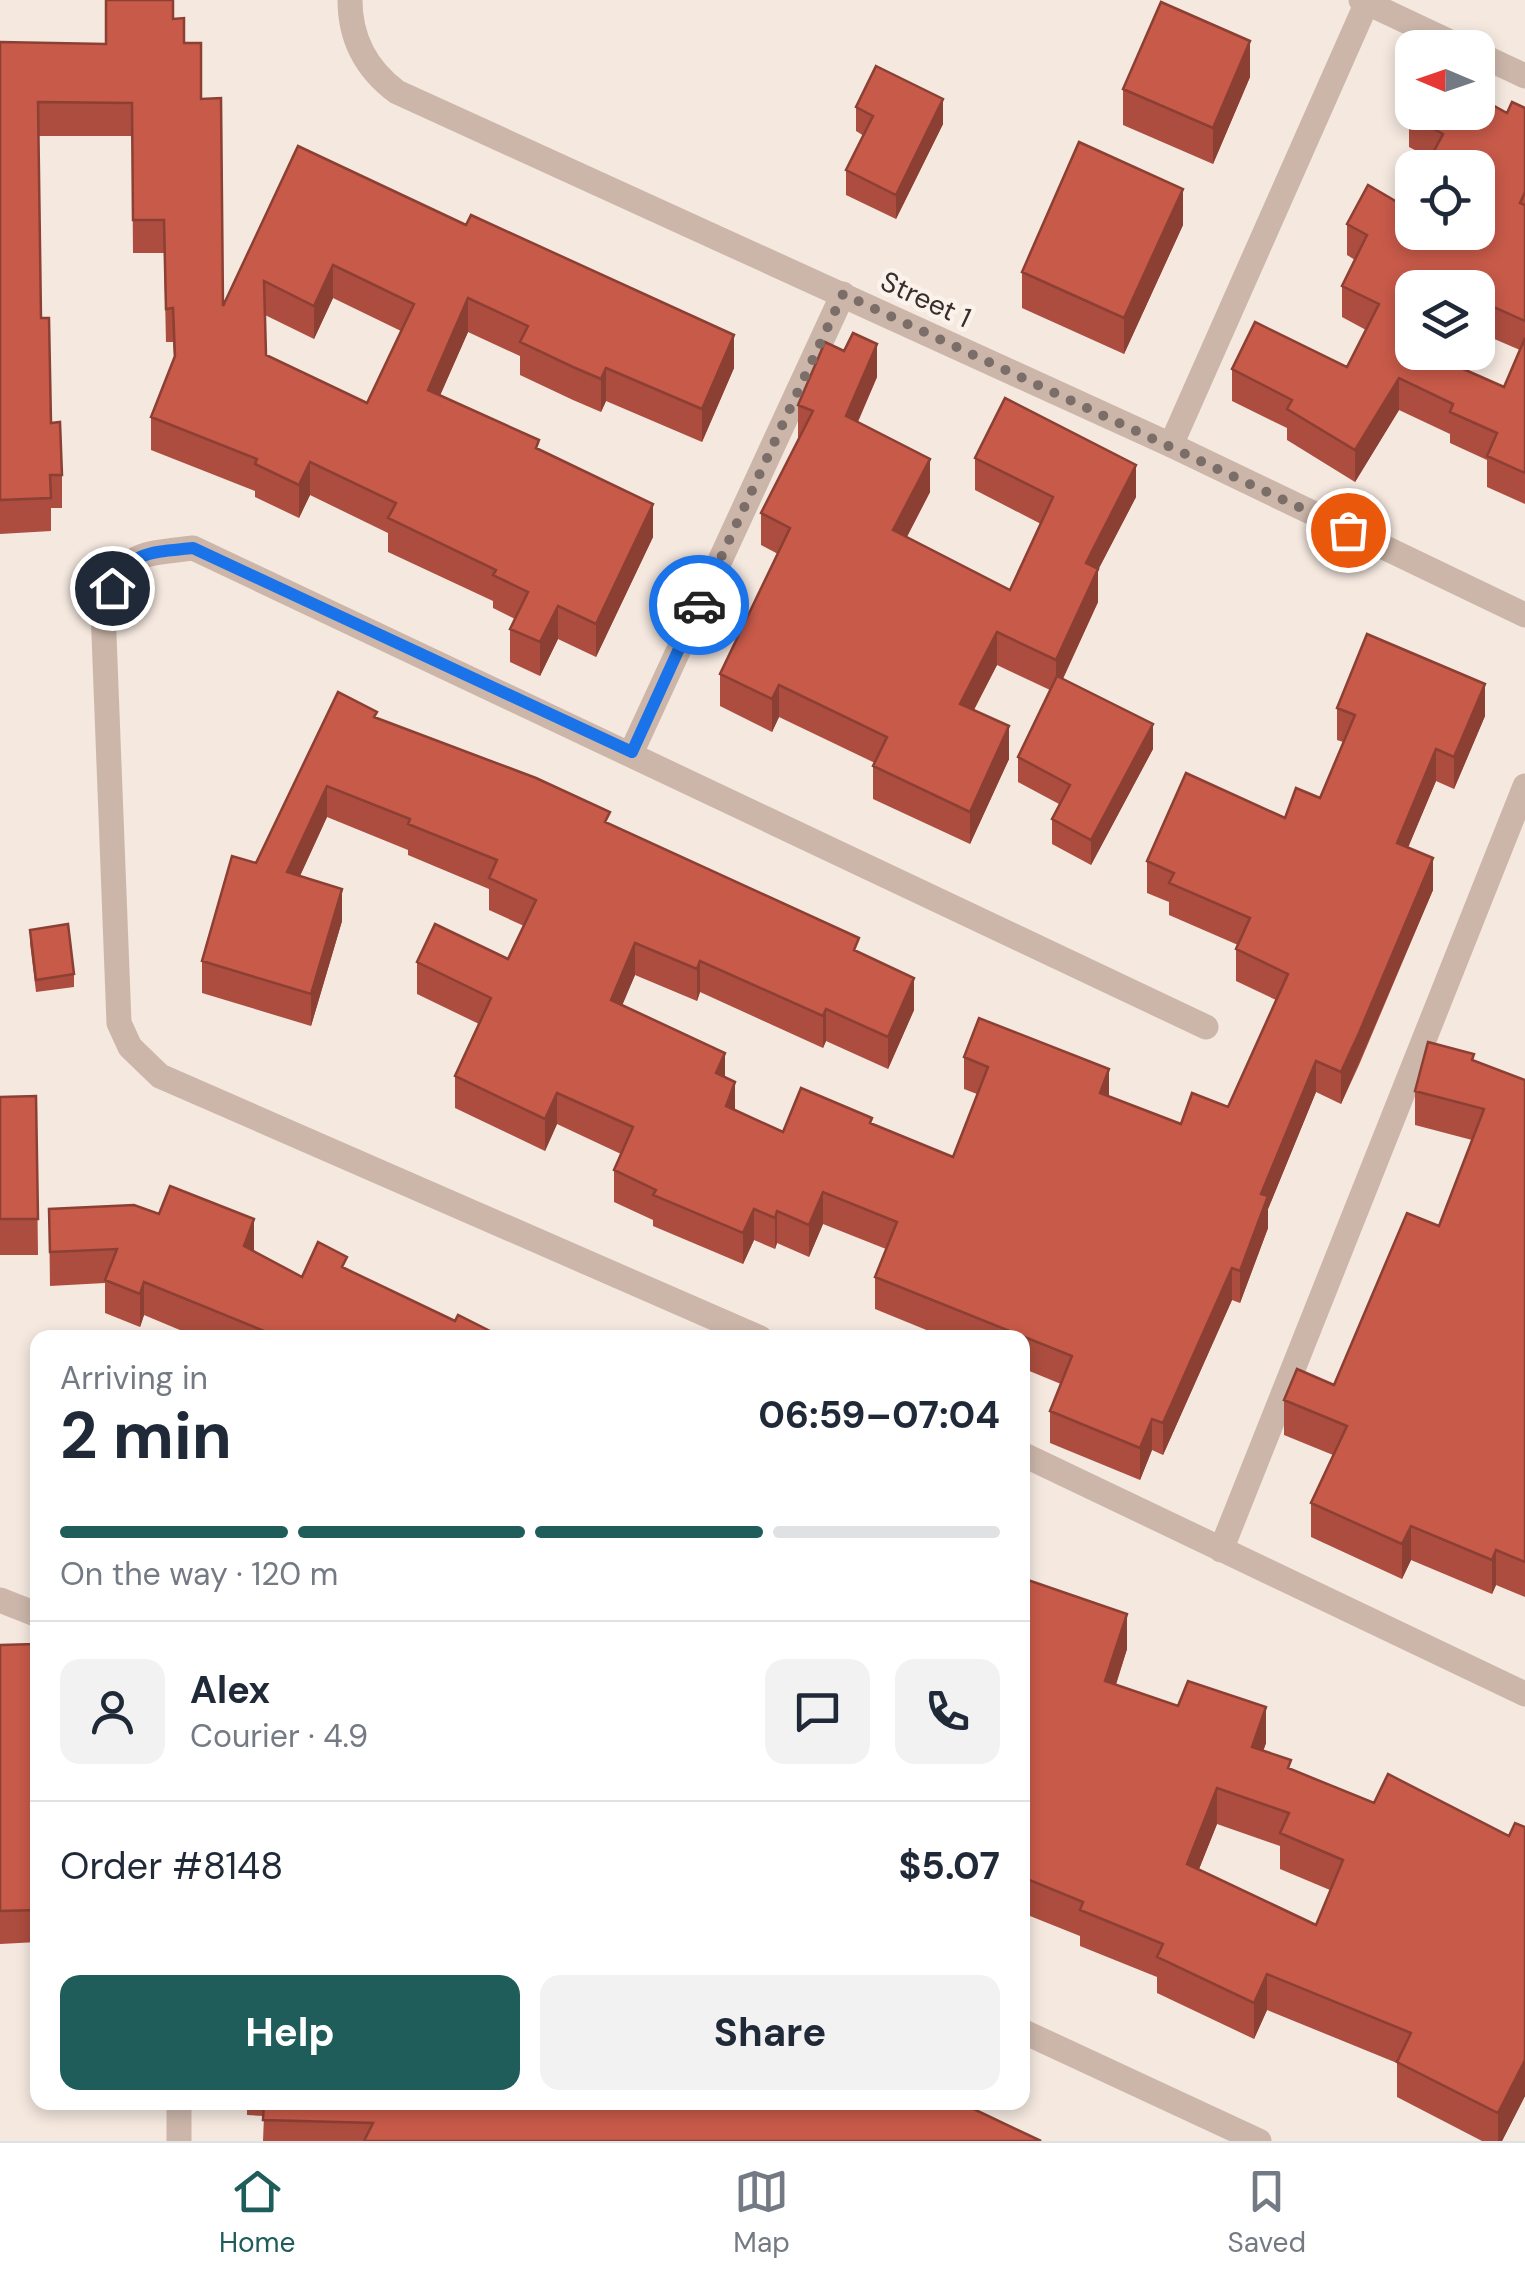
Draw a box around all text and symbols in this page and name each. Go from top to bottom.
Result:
north arrow [1395,30,1495,130]
map controls [1395,30,1495,370]
button: locate [1395,150,1495,250]
street label: Street 1 [875,262,977,336]
button: layers [1395,270,1495,370]
pin [1306,488,1391,573]
icon: bag [1321,503,1376,558]
pin [70,546,155,631]
courier [649,555,749,655]
icon: home [85,561,140,616]
icon: car [672,578,727,633]
text: Arriving in [60,1357,208,1399]
text: 06:59–07:04 [758,1390,1000,1440]
text: 2 min [60,1394,232,1478]
text: On the way · 120 m [60,1553,338,1595]
button: person [60,1659,165,1764]
button: chat [765,1659,870,1764]
button: phone [895,1659,1000,1764]
text: Alex [190,1665,270,1715]
text: Courier · 4.9 [190,1715,368,1757]
text: Order #8148 [60,1841,283,1891]
text: $5.07 [898,1841,1000,1891]
button: Help [60,1975,520,2090]
button: Share [540,1975,1000,2090]
tab: Home [219,2164,295,2261]
tab: Map [733,2164,790,2261]
tab: Saved [1228,2164,1306,2261]

